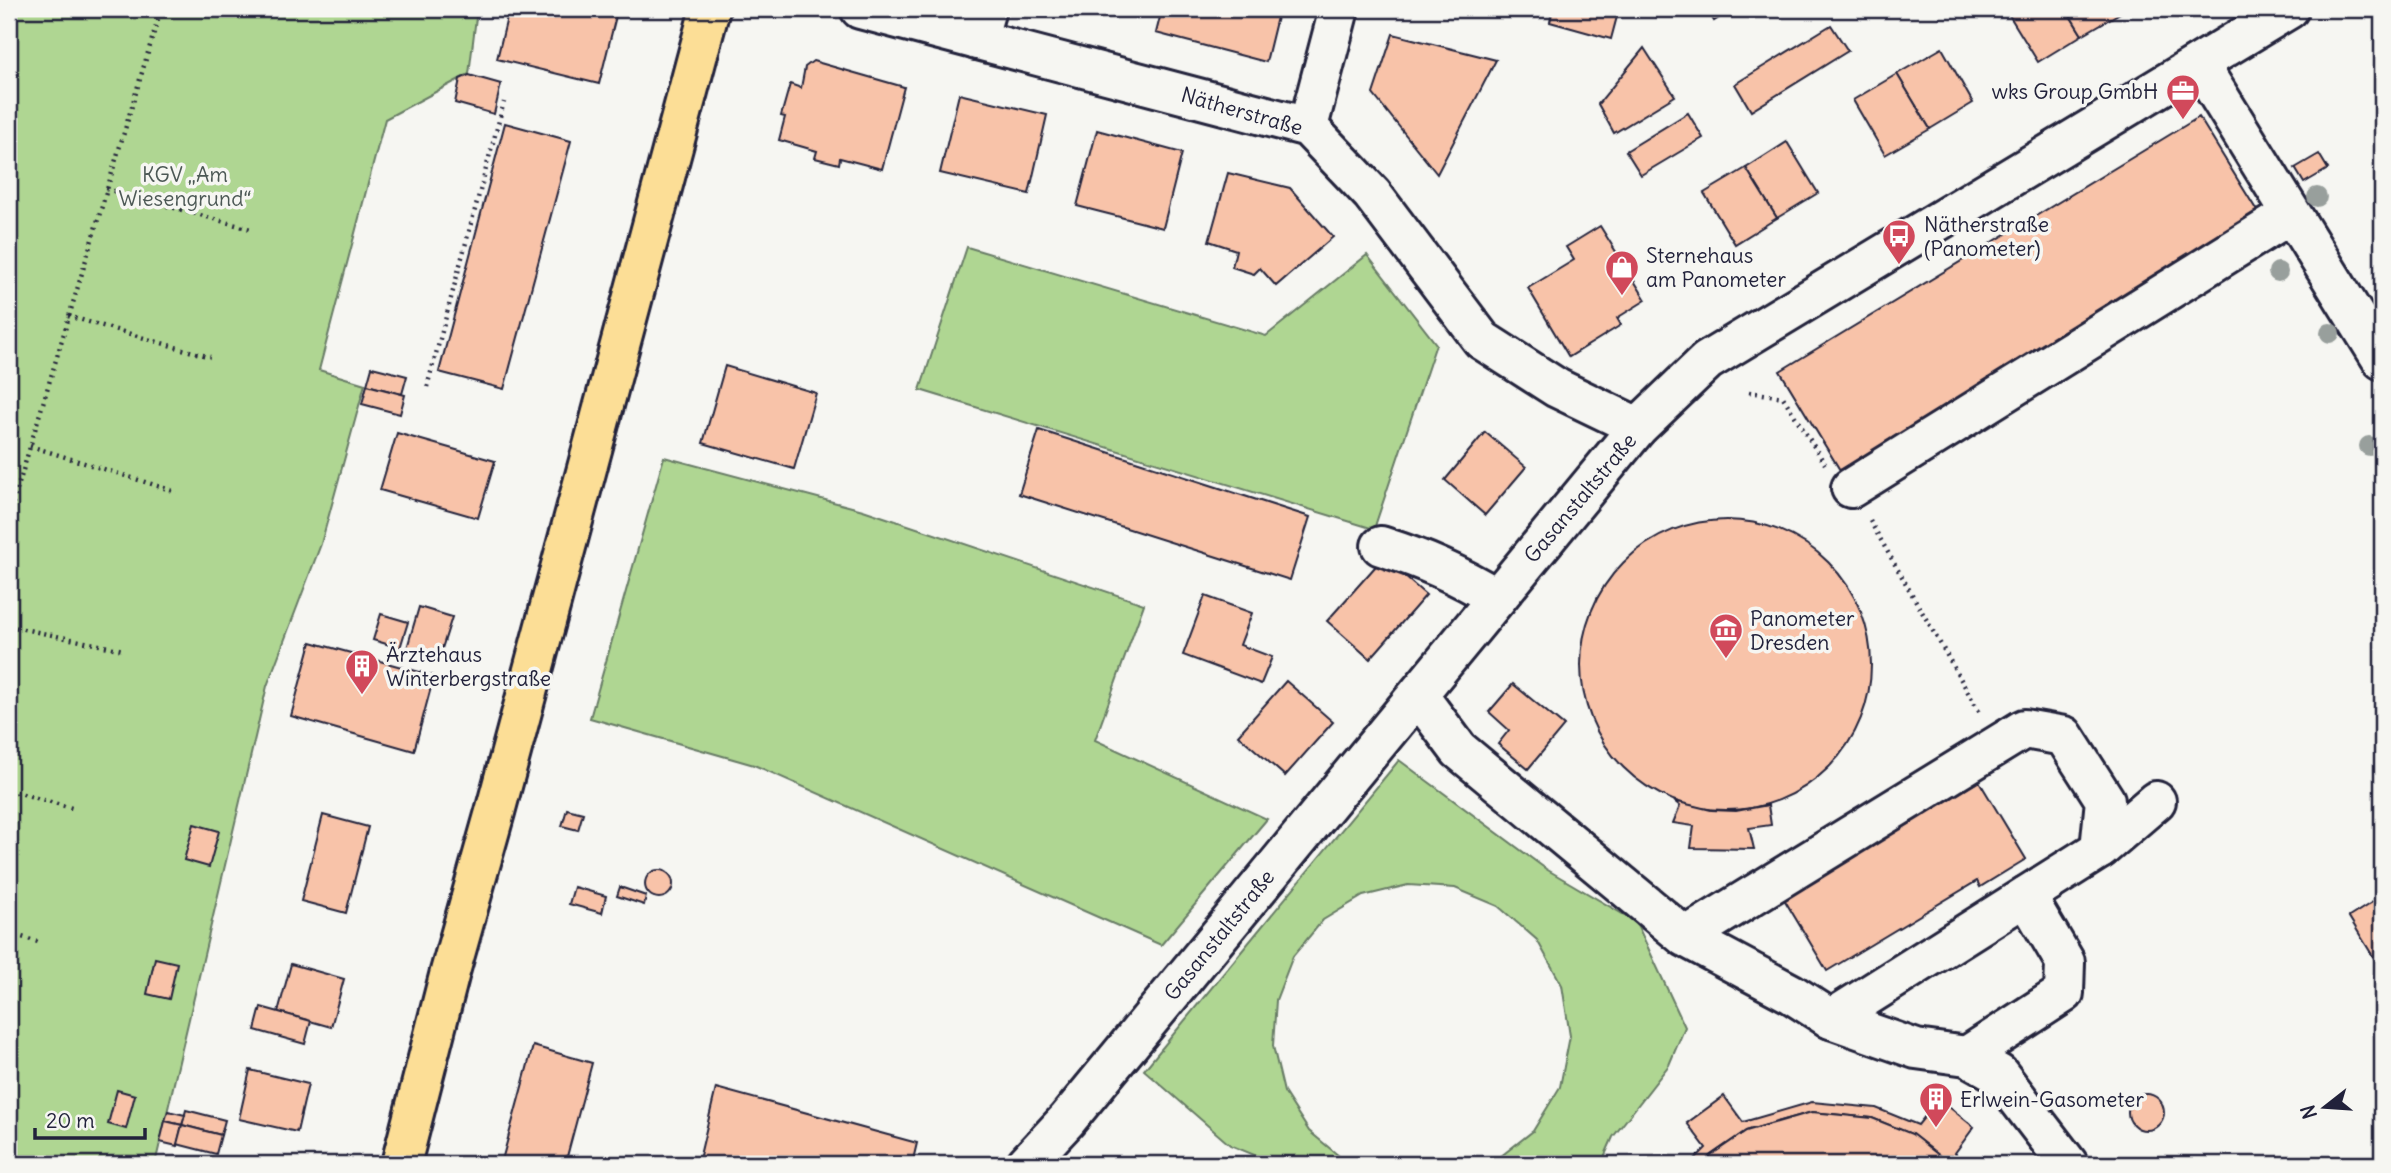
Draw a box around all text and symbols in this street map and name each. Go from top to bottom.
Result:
office icon: wks Group GmbH [2164,72,2202,121]
place label: wks Group GmbH [1991,78,2158,105]
street label: Nätherstraße [1178,81,1306,141]
park label: KGV „Am Wiesengrund“ [118,161,252,212]
place label: Nätherstraße (Panometer) [1924,211,2049,262]
bus stop icon: Nätherstraße (Panometer) [1880,217,1918,266]
place label: Sternehaus am Panometer [1646,242,1786,293]
shop icon: Sternehaus am Panometer [1603,248,1641,297]
street label: Gasanstaltstraße [1518,428,1642,568]
place label: Panometer Dresden [1750,605,1855,656]
museum icon: Panometer Dresden [1707,611,1745,660]
place label: Ärztehaus Winterbergstraße [386,641,551,692]
building icon: Ärztehaus Winterbergstraße [343,647,381,696]
street label: Gasanstaltstraße [1158,864,1280,1006]
north arrow [2290,1072,2360,1142]
building icon: Erlwein-Gasometer [1917,1080,1955,1129]
place label: Erlwein-Gasometer [1960,1086,2144,1113]
scale bar [35,1096,145,1140]
text: N [2295,1102,2322,1122]
text: 20 m [46,1107,95,1134]

